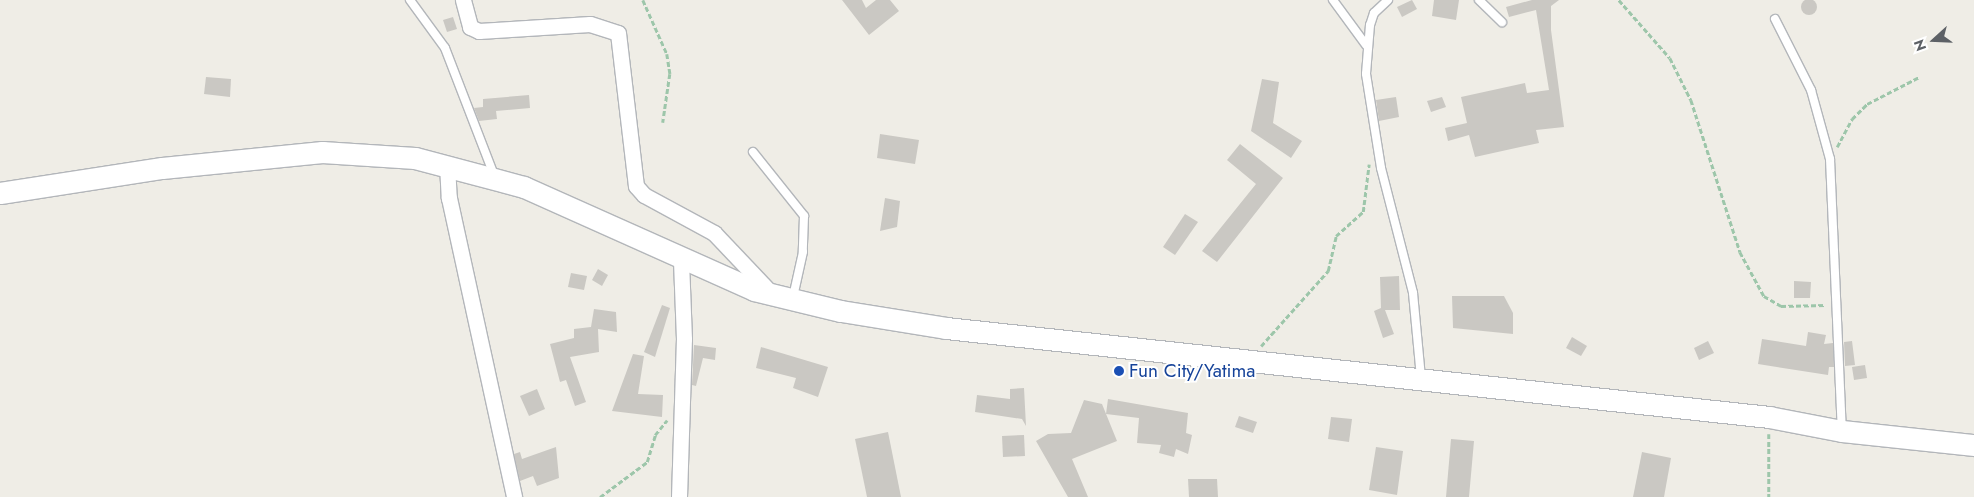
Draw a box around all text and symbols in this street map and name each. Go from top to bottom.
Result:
north arrow [1909,15,1959,65]
text: N [1909,36,1931,54]
place label: Fun City/Yatima [1129,360,1255,382]
marker: Fun City/Yatima [1113,365,1125,377]

